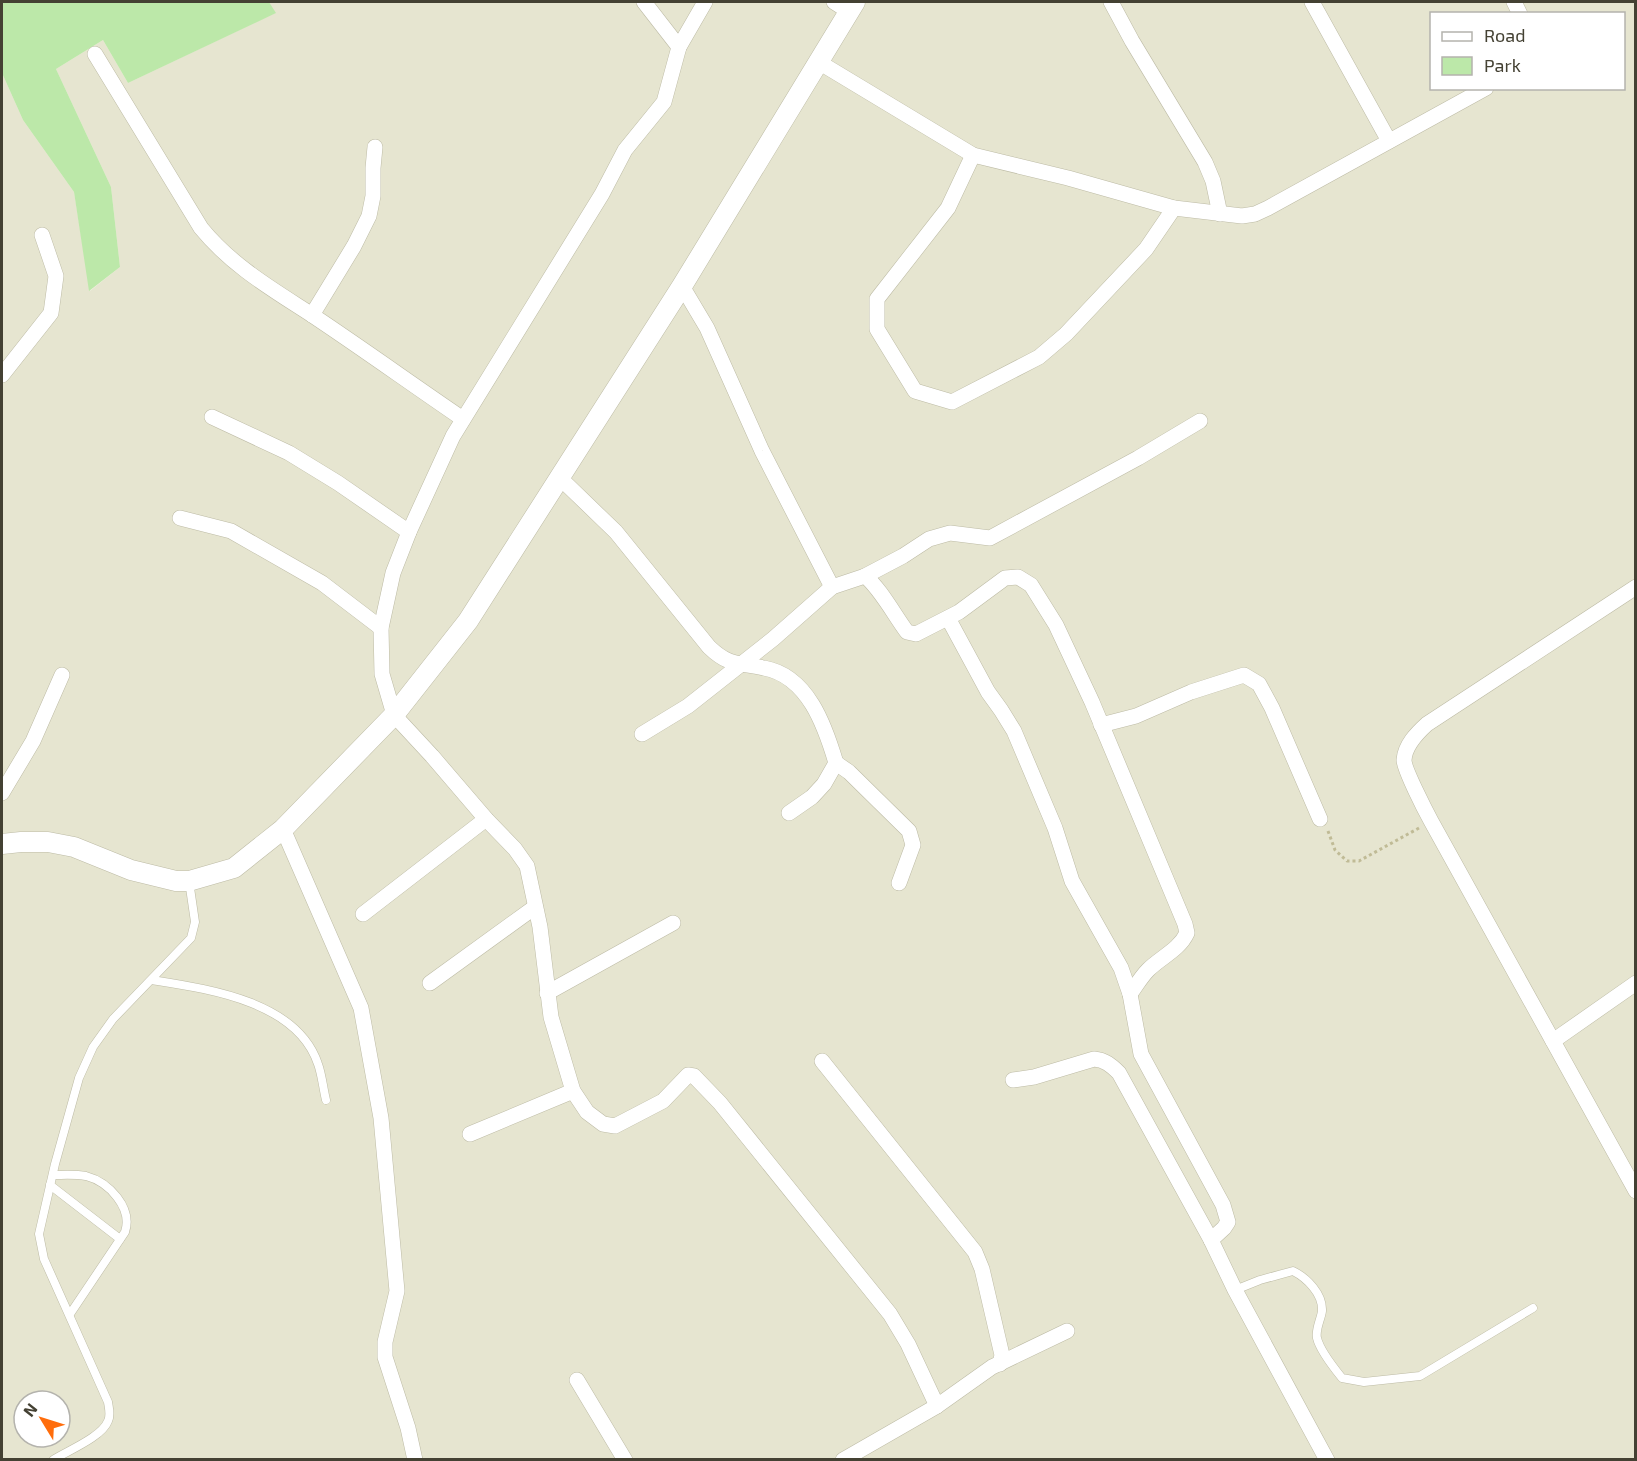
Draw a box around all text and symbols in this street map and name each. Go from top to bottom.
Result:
legend [1430,12,1625,90]
text: Road [1484,24,1525,46]
text: Park [1484,54,1521,76]
north arrow [12,1389,72,1449]
text: N [19,1399,41,1420]

